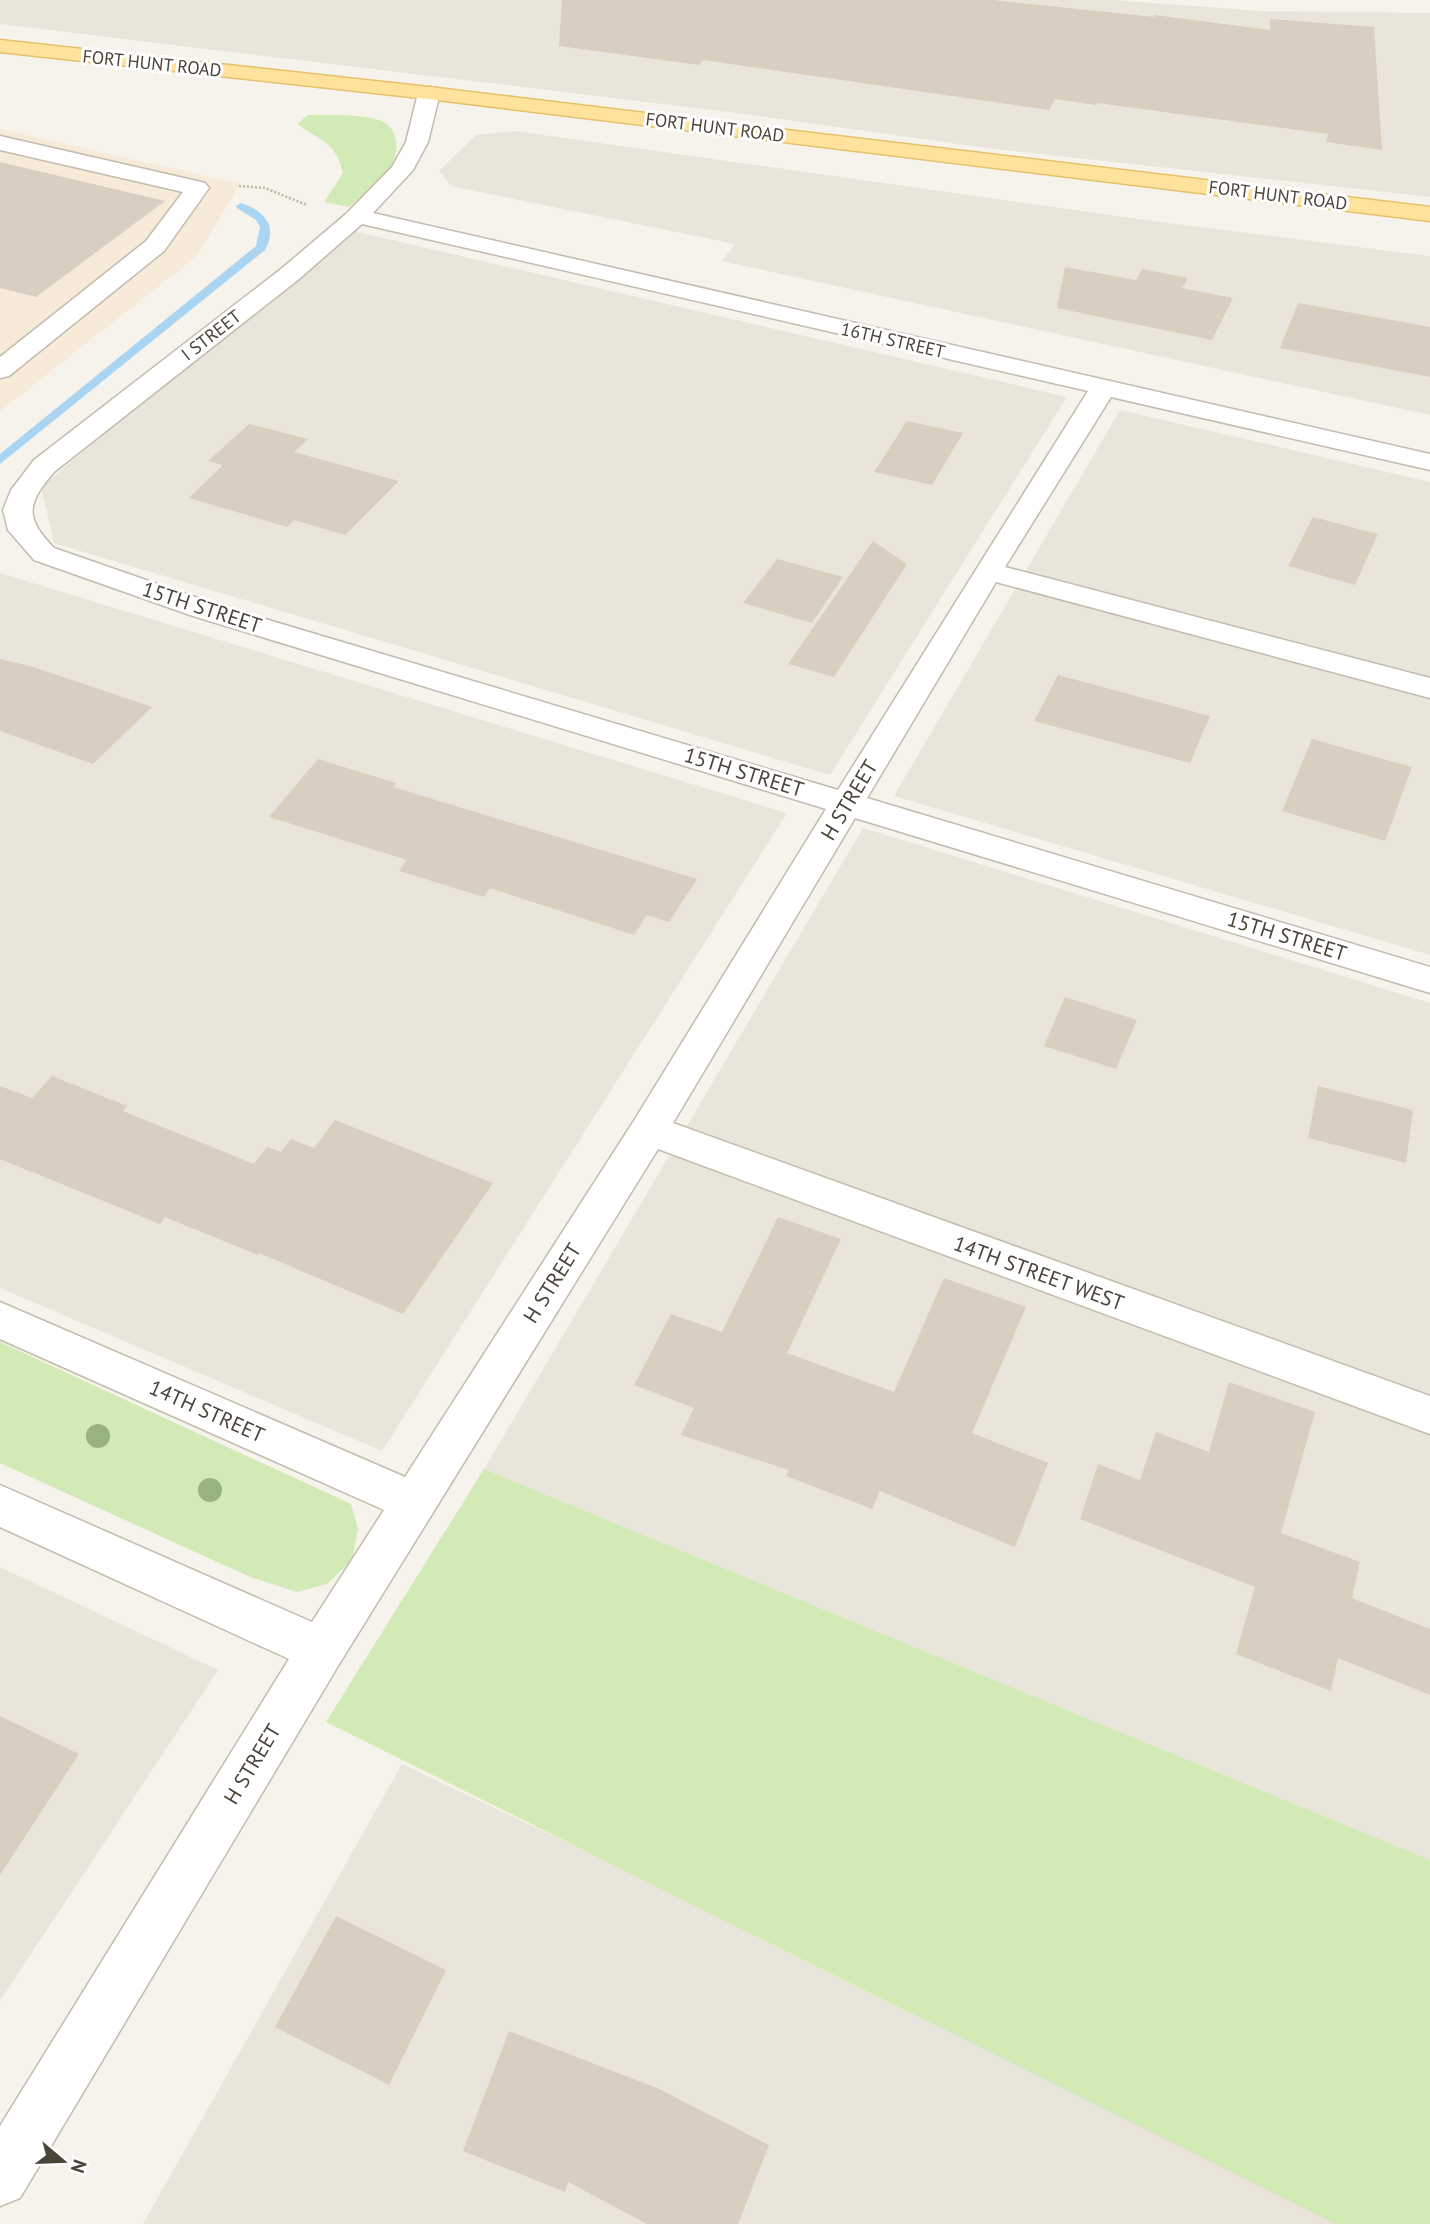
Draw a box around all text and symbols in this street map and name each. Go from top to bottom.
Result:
street label: FORT HUNT ROAD [81,44,223,82]
street label: FORT HUNT ROAD [644,107,786,147]
street label: FORT HUNT ROAD [1207,175,1349,215]
street label: I STREET [176,305,246,365]
street label: 16TH STREET [839,317,947,363]
street label: 15TH STREET [139,575,265,639]
street label: 15TH STREET [681,741,807,803]
street label: H STREET [814,755,884,845]
street label: 15TH STREET [1224,905,1350,967]
street label: 14TH STREET WEST [950,1230,1128,1317]
street label: H STREET [517,1238,587,1328]
street label: 14TH STREET [145,1374,269,1449]
street label: H STREET [217,1719,287,1809]
north arrow [28,2126,98,2196]
text: N [66,2157,92,2176]

